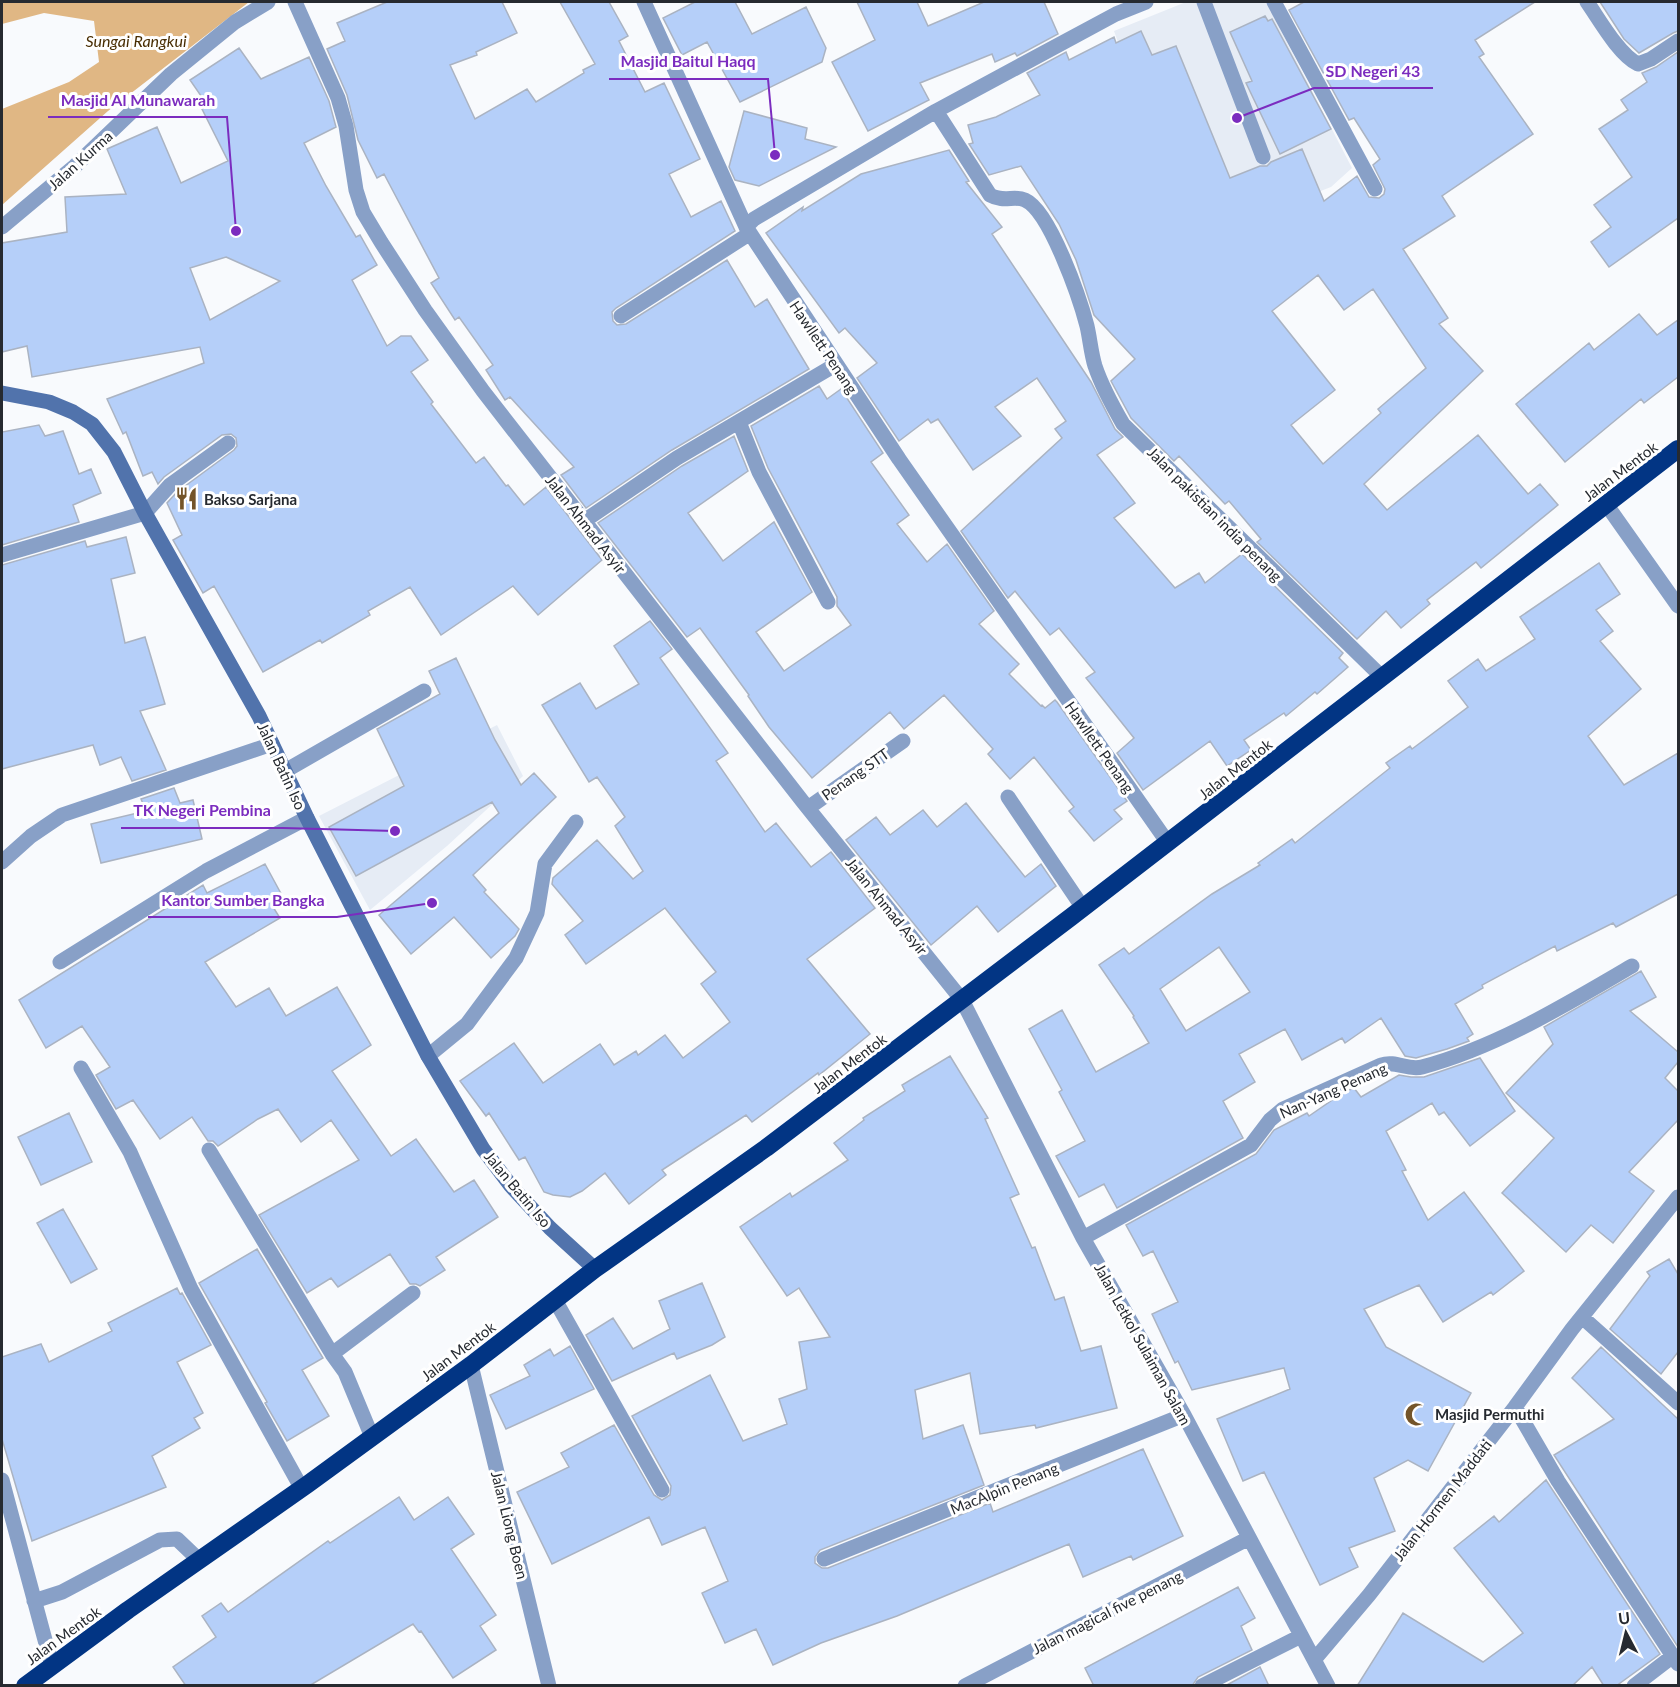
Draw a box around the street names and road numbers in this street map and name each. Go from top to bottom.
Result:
street label: Jalan Kurma [44,127,116,193]
street label: Hawllett Penang [786,297,862,397]
street label: Jalan Mentok [1579,437,1661,505]
street label: Jalan pakistian india penang [1144,443,1286,585]
street label: Jalan Ahmad Asyir [542,471,630,577]
street label: Hawllett Penang [1062,698,1138,797]
street label: Jalan Batin Iso [254,720,310,812]
street label: Jalan Mentok [1195,735,1276,803]
street label: Penang STT [818,744,892,804]
street label: Jalan Ahmad Asyir [842,854,932,959]
street label: Jalan Mentok [808,1029,890,1097]
street label: Nan-Yang Penang [1277,1058,1390,1122]
street label: Jalan Batin Iso [481,1147,555,1231]
street label: Jalan Letkol Sulaiman Salam [1091,1260,1195,1428]
street label: Jalan Mentok [417,1317,499,1385]
street label: Jalan Hormen Maddati [1389,1436,1495,1564]
street label: MacAlpin Penang [947,1458,1061,1518]
street label: Jalan Liong Boen [488,1469,532,1581]
street label: Jalan magical five penang [1029,1566,1185,1658]
street label: Jalan Mentok [22,1602,104,1668]

